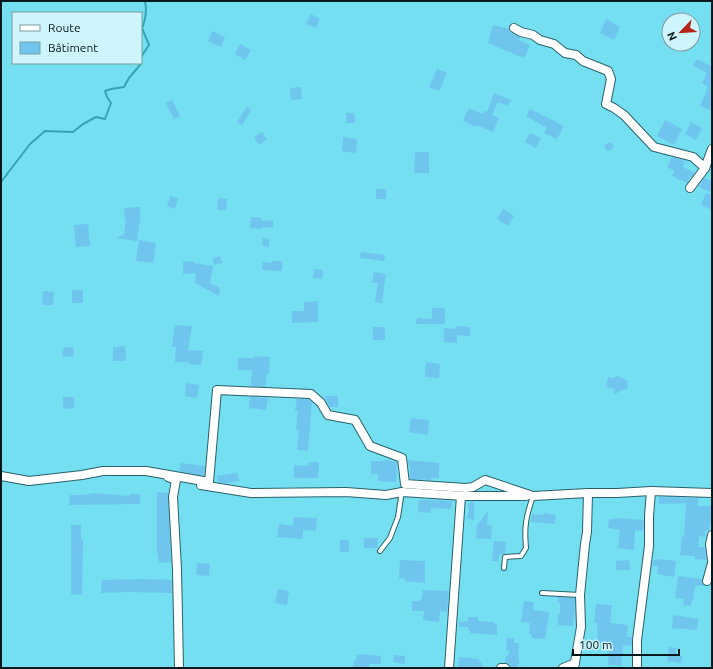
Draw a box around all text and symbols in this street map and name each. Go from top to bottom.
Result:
legend [12,12,142,64]
north arrow [661,12,701,52]
text: Route [48,21,81,34]
text: N [665,30,679,42]
text: Bâtiment [48,41,98,54]
scale bar [573,631,679,657]
text: 100 m [579,638,612,651]

